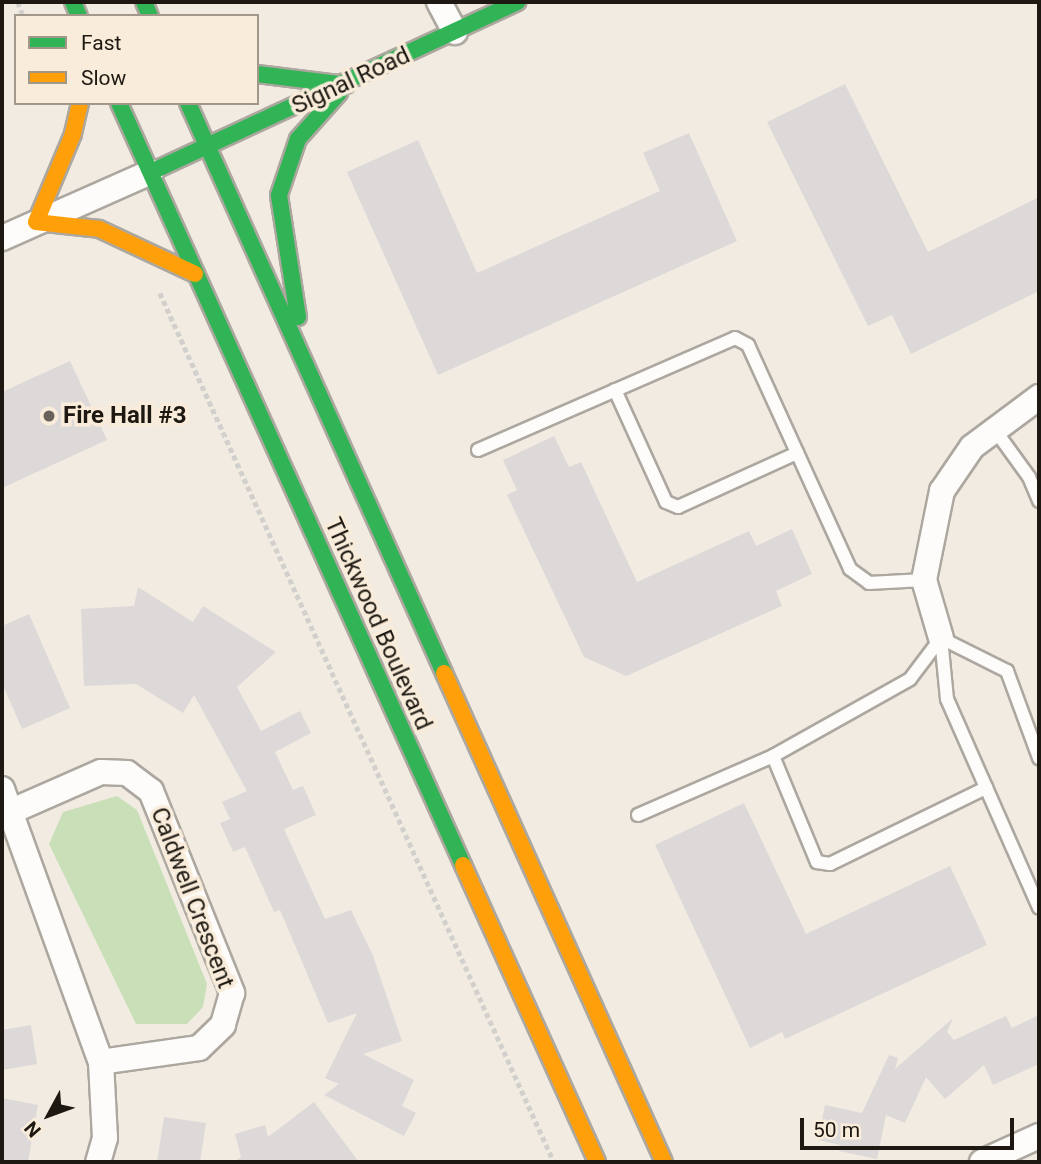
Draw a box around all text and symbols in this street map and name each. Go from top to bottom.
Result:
legend [14,14,259,105]
text: Fast [81,31,121,55]
street label: Signal Road [287,41,415,121]
text: Slow [81,66,126,90]
place label: Fire Hall #3 [63,402,186,430]
marker: Fire Hall #3 [41,408,57,424]
street label: Thickwood Boulevard [318,513,438,735]
street label: Caldwell Crescent [144,803,240,993]
north arrow [14,1080,84,1150]
scale bar [803,1104,1016,1148]
text: N [20,1117,46,1142]
text: 50 m [813,1118,860,1142]

